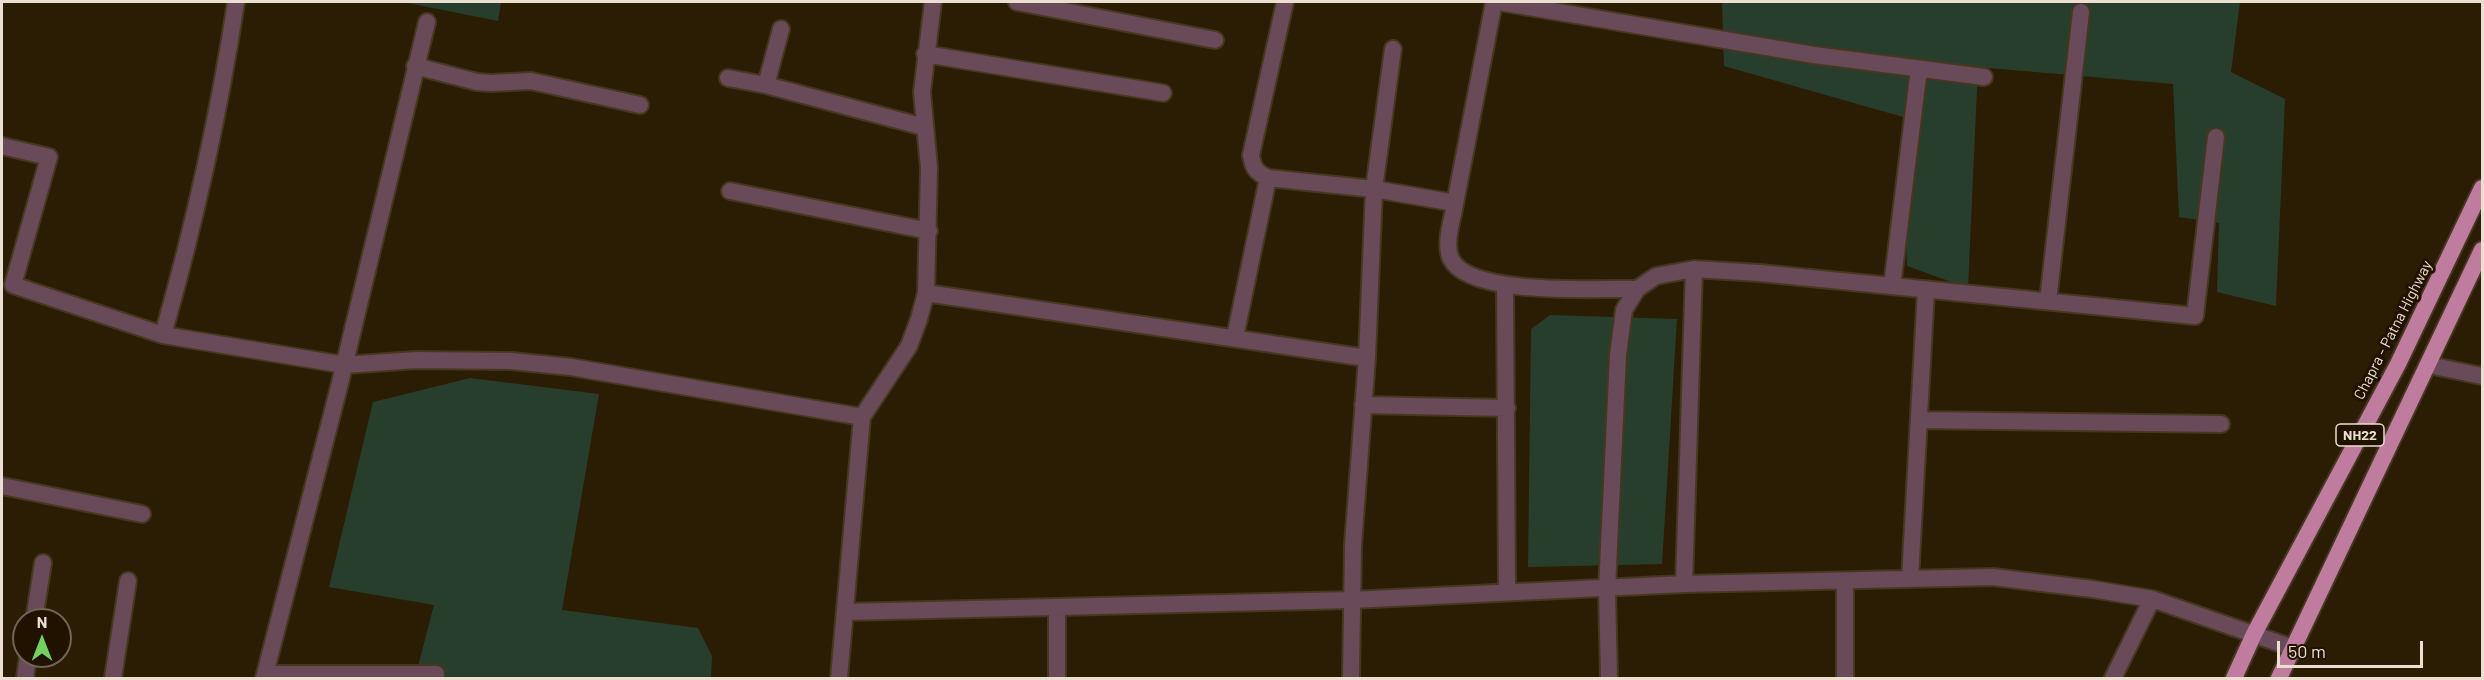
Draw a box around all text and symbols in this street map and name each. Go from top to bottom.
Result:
street label: Chapra - Patna Highway [2350,258,2436,402]
road number: NH22 [2336,424,2384,446]
north arrow [12,608,72,668]
text: N [37,612,47,631]
scale bar [2280,629,2426,667]
text: 50 m [2288,640,2326,662]

